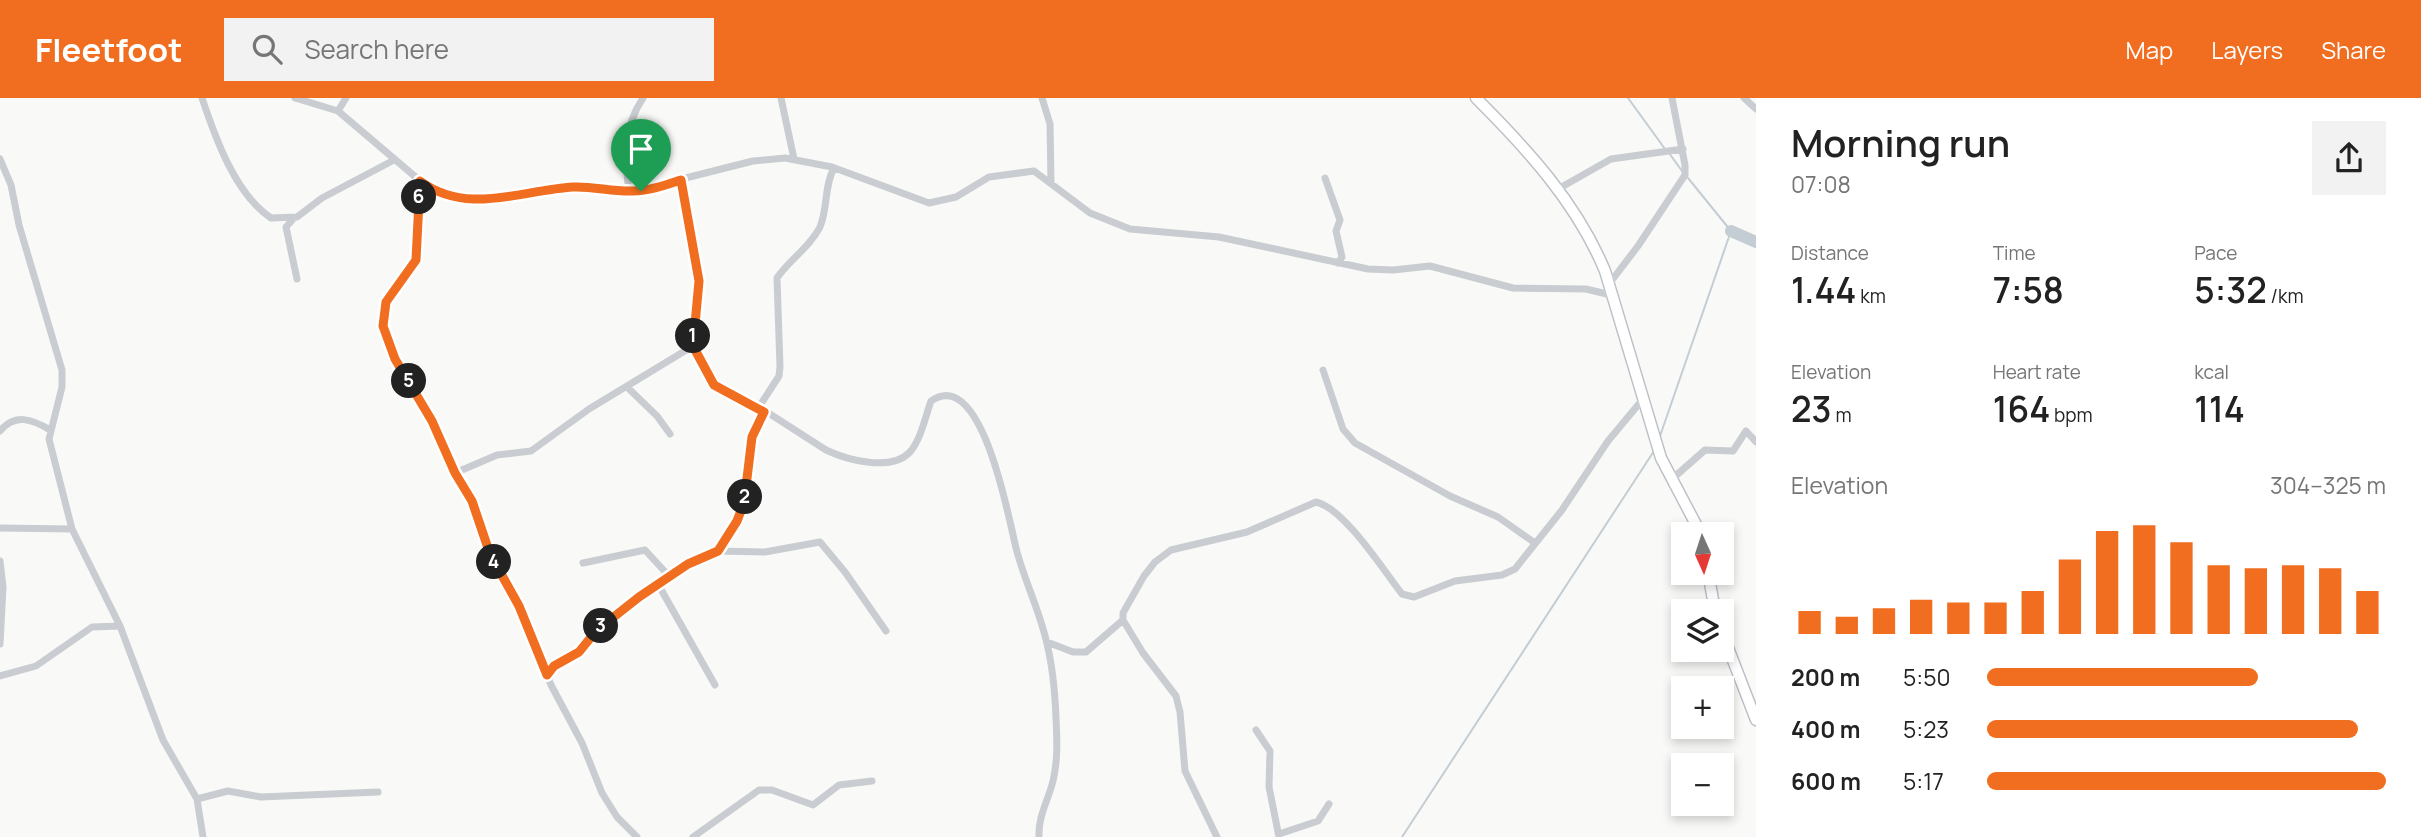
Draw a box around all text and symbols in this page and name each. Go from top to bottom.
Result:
search box [224,18,714,81]
text: Fleetfoot [35,27,182,72]
icon: search [248,30,286,68]
text: Search here [304,31,449,67]
text: Map [2126,33,2173,66]
text: Layers [2211,33,2283,66]
text: Share [2321,33,2386,66]
text: Morning run [1791,116,2010,168]
pin [611,119,671,191]
button: share [2312,121,2386,195]
icon: arrive [622,130,660,168]
text: 07:08 [1791,168,1851,200]
pin: 6 [402,180,436,214]
text: 6 [413,183,424,209]
text: Distance [1791,240,1869,266]
text: Time [1993,240,2036,266]
text: Pace [2194,240,2237,266]
text: 1.44 [1791,266,1856,314]
text: 7:58 [1993,266,2064,314]
text: 5:32 [2194,266,2267,314]
text: km [1856,283,1886,309]
text: /km [2267,283,2304,309]
pin: 1 [676,318,710,354]
text: 1 [688,322,697,348]
text: Elevation [1791,359,1871,385]
text: Heart rate [1993,359,2081,385]
text: kcal [2194,359,2229,385]
pin: 5 [392,364,426,398]
text: 5 [403,367,414,393]
text: 23 [1791,385,1832,433]
text: 164 [1993,385,2050,433]
text: 114 [2194,385,2245,433]
text: m [1832,402,1852,428]
text: bpm [2050,402,2093,428]
text: Elevation [1791,469,1888,501]
text: 304–325 m [2270,469,2386,501]
pin: 2 [728,480,762,514]
text: 2 [739,483,750,509]
north arrow [1671,522,1734,584]
map controls [1671,522,1734,816]
pin: 4 [476,545,512,580]
text: 4 [488,548,499,574]
button: layers [1671,599,1734,662]
pin: 3 [584,608,618,644]
text: 3 [595,612,606,638]
text: 200 m [1791,661,1860,693]
text: 5:50 [1903,661,1950,693]
button: + [1671,676,1734,739]
text: 400 m [1791,713,1861,745]
text: 5:23 [1903,713,1949,745]
button: − [1671,753,1734,816]
text: 600 m [1791,765,1861,797]
text: 5:17 [1903,765,1944,797]

